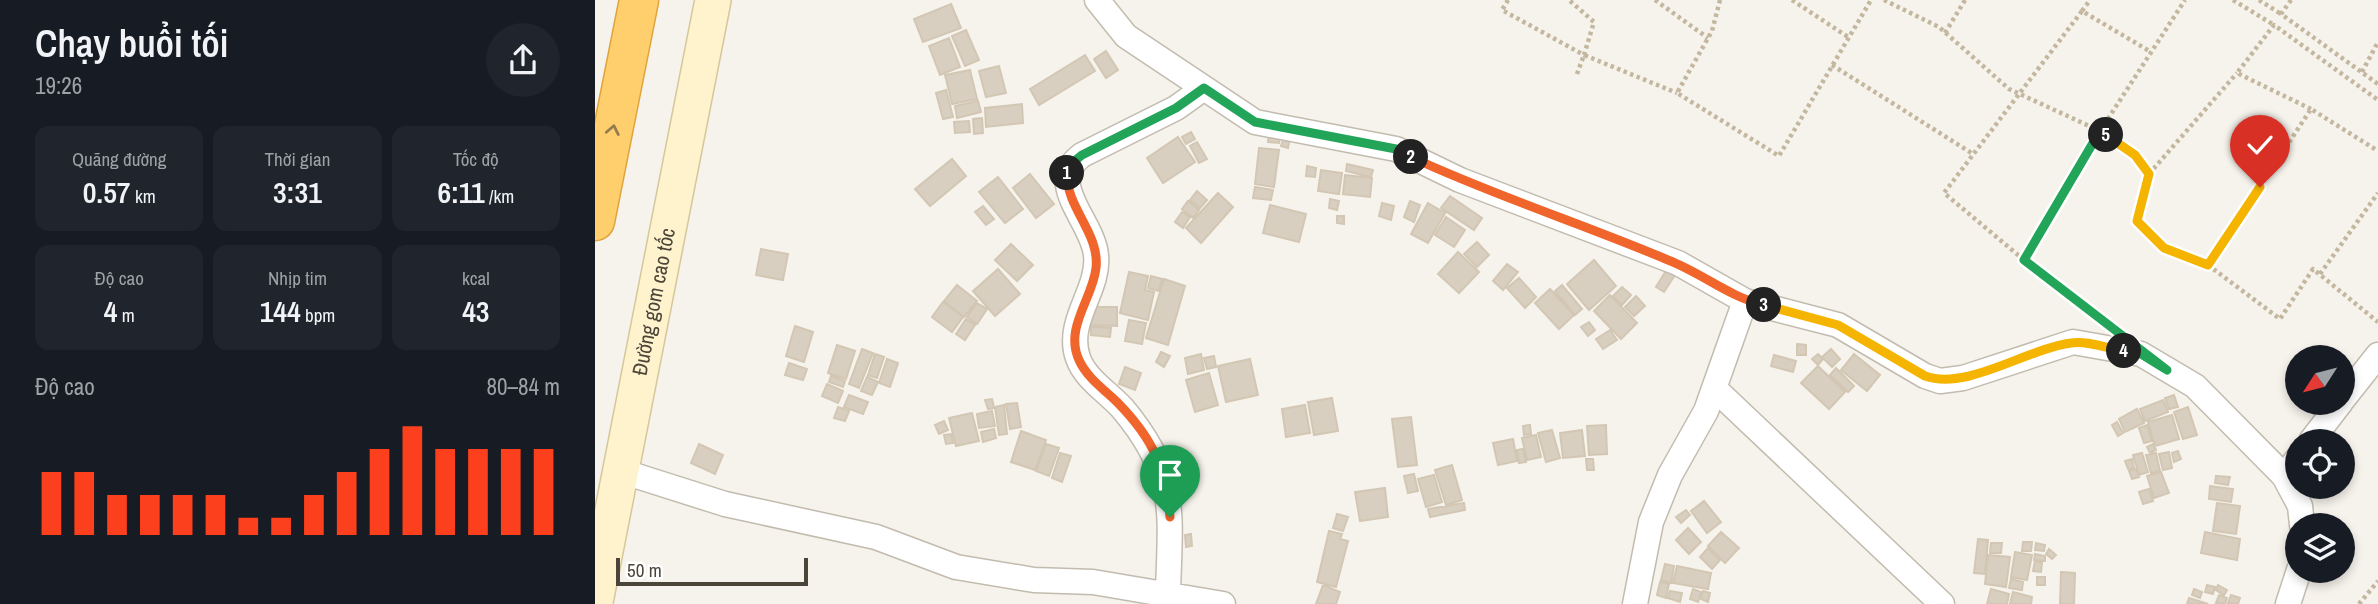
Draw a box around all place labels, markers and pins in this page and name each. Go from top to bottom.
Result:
pin [2230,115,2290,187]
pin: 5 [2089,118,2123,152]
pin: 2 [1393,140,1429,174]
pin: 1 [1049,156,1085,190]
pin: 3 [1747,288,1781,322]
pin: 4 [2107,334,2141,368]
pin [1140,445,1200,517]

